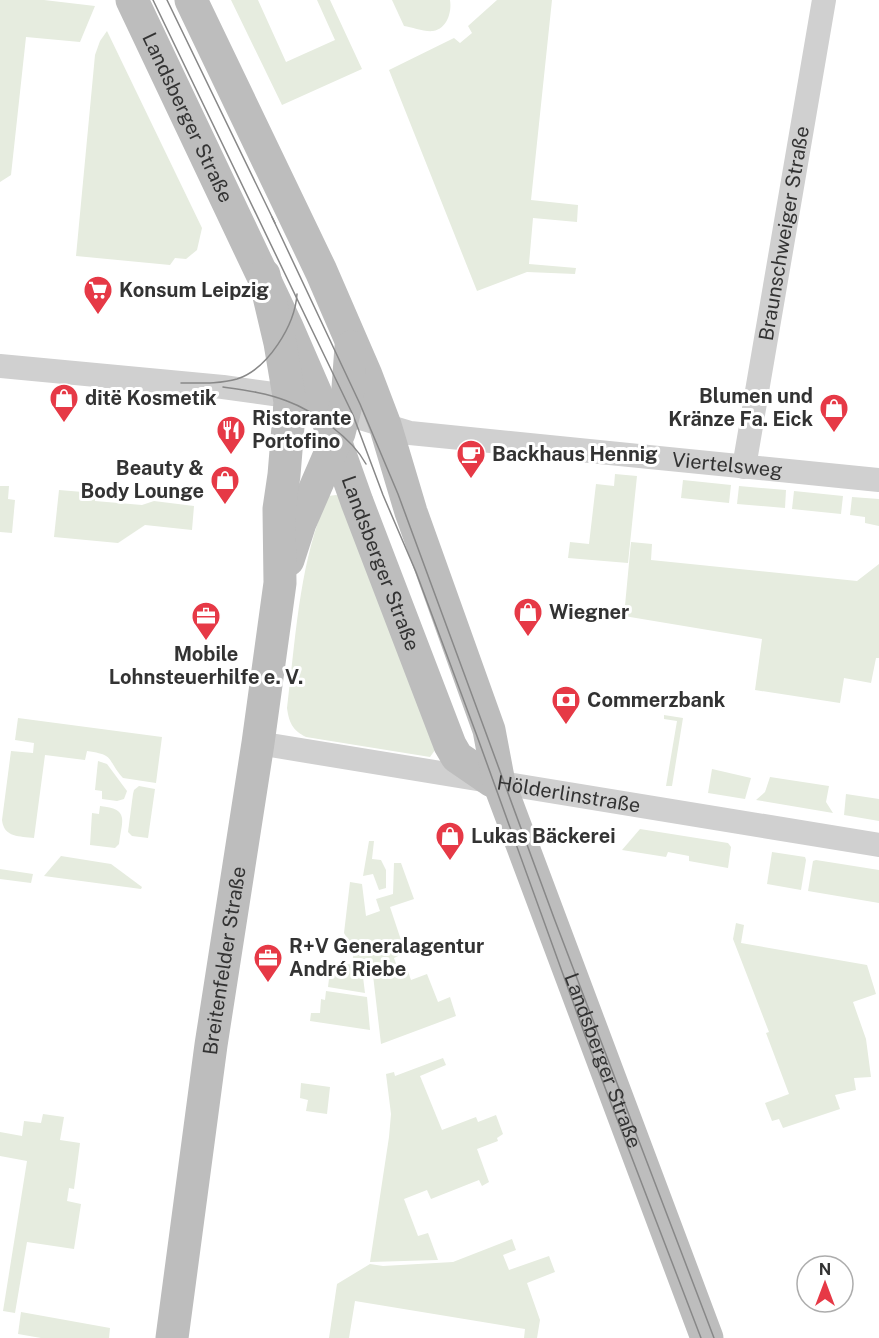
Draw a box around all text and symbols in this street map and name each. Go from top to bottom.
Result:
street label: Landsberger Straße [137,29,238,206]
street label: Braunschweiger Straße [754,124,814,343]
supermarket icon: Konsum Leipzig [82,274,114,316]
place label: Konsum Leipzig [119,278,269,302]
shop icon: ditë Kosmetik [48,382,80,424]
place label: Blumen und Kränze Fa. Eick [668,384,813,431]
place label: ditë Kosmetik [85,386,217,410]
shop icon: Blumen und Kränze Fa. Eick [818,392,850,434]
place label: Ristorante Portofino [252,406,352,453]
restaurant icon: Ristorante Portofino [215,414,247,456]
cafe icon: Backhaus Hennig [455,438,487,480]
place label: Backhaus Hennig [492,442,658,466]
street label: Viertelsweg [671,447,784,482]
place label: Beauty & Body Lounge [80,456,204,503]
shop icon: Beauty & Body Lounge [209,464,241,506]
street label: Landsberger Straße [337,472,425,654]
shop icon: Wiegner [512,596,544,638]
office icon: Mobile Lohnsteuerhilfe e. V. [190,600,222,642]
place label: Wiegner [549,600,629,624]
place label: Mobile Lohnsteuerhilfe e. V. [109,642,303,689]
bank icon: Commerzbank [550,684,582,726]
place label: Commerzbank [587,688,726,712]
street label: Hölderlinstraße [495,770,642,818]
shop icon: Lukas Bäckerei [434,820,466,862]
place label: Lukas Bäckerei [471,824,616,848]
street label: Breitenfelder Straße [198,865,251,1056]
place label: R+V Generalagentur André Riebe [289,934,484,981]
office icon: R+V Generalagentur André Riebe [252,942,284,984]
street label: Landsberger Straße [559,970,647,1151]
north arrow [795,1254,855,1314]
text: N [819,1260,831,1279]

